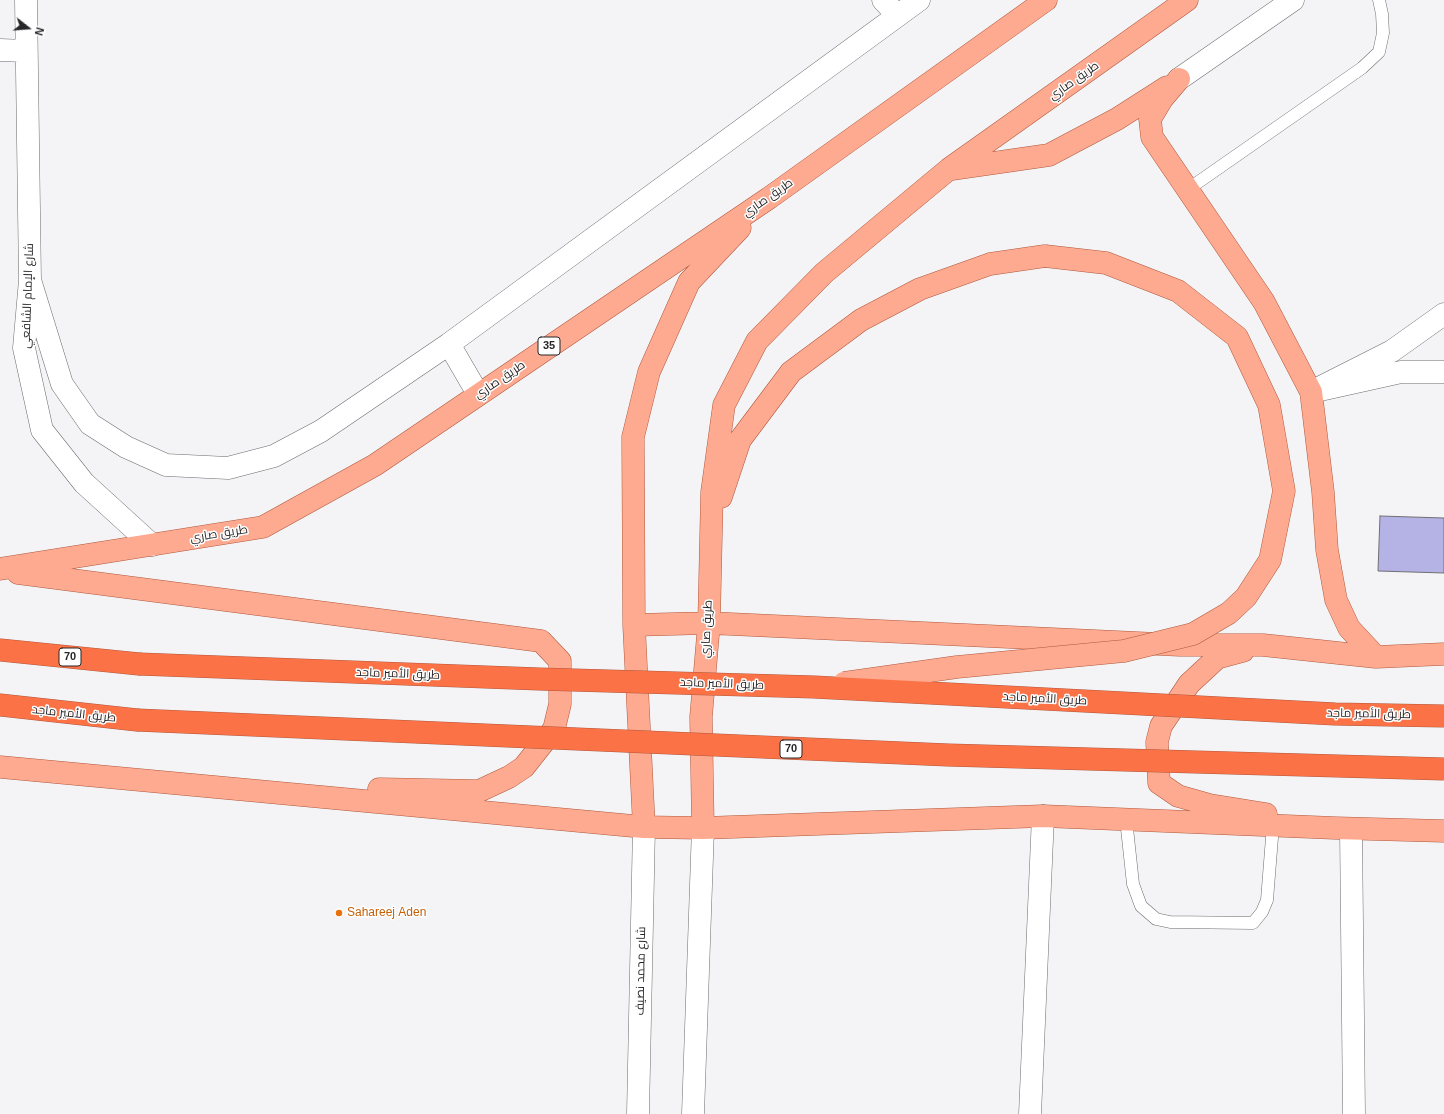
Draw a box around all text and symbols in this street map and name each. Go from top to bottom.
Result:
north arrow [8,8,48,48]
text: N [33,26,46,37]
street label: طريق صاري [1046,58,1102,104]
street label: طريق صاري [740,175,796,221]
street label: شارع الإمام الشافعي [19,243,37,349]
road number: 35 [538,337,560,355]
street label: طريق صاري [472,358,528,402]
street label: طريق صاري [189,522,249,546]
street label: طريق صاري [698,600,716,658]
road number: 70 [59,648,81,666]
street label: طريق الأمير ماجد [356,665,440,683]
street label: طريق الأمير ماجد [680,675,764,693]
street label: طريق الأمير ماجد [1003,690,1087,708]
street label: طريق الأمير ماجد [31,702,117,726]
street label: طريق الأمير ماجد [1327,706,1411,722]
road number: 70 [780,740,802,758]
place label: Sahareej Aden [347,906,426,920]
marker: Sahareej Aden [334,908,344,918]
street label: شارع محمد نصيف [633,926,649,1016]

